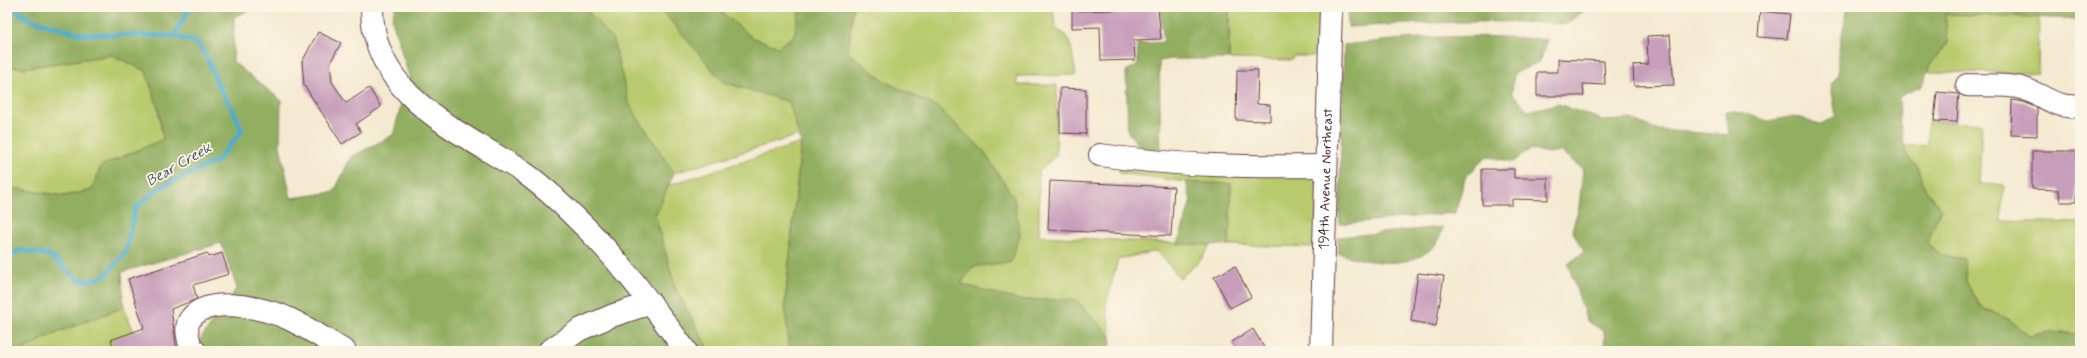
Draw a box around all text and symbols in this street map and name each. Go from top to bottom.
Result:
street label: 194th Avenue Northeast [1315,108,1337,250]
water label: Bear Creek [143,138,216,192]

